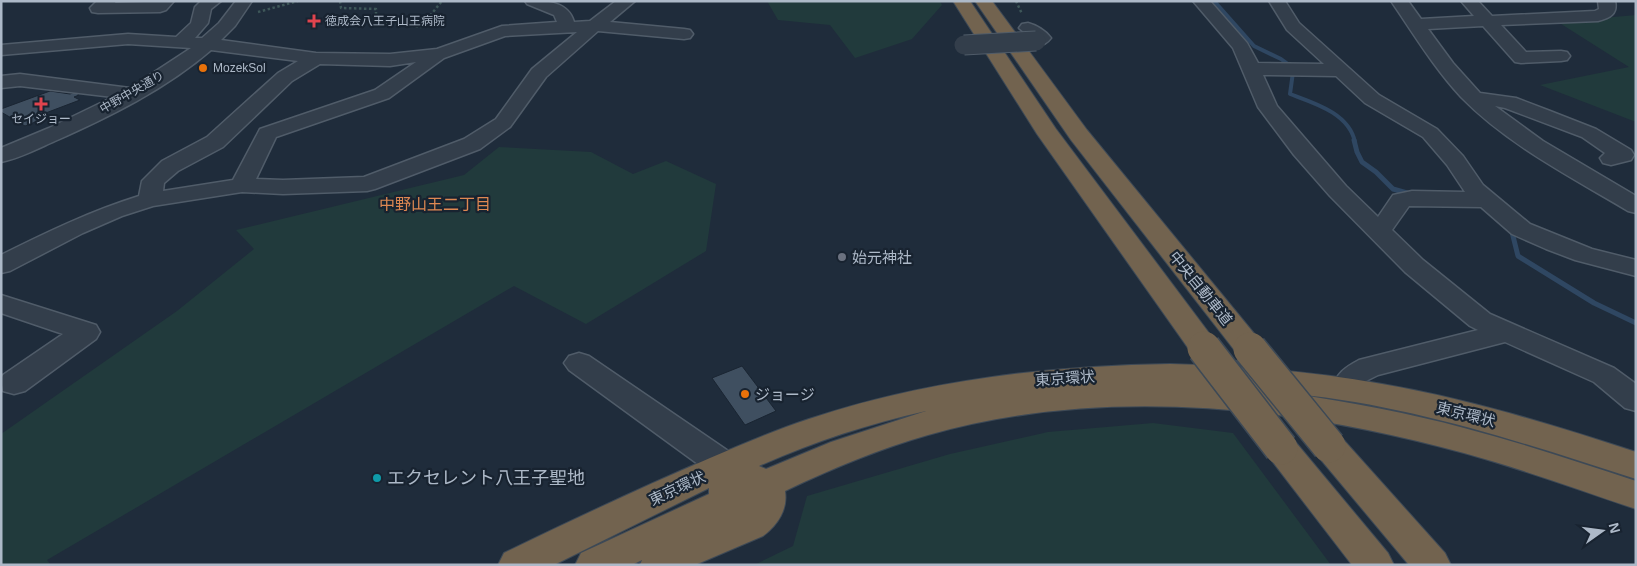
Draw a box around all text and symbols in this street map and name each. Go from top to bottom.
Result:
marker: 徳成会八王子山王病院 [307,14,321,28]
place label: 徳成会八王子山王病院 [325,14,445,28]
place label: MozekSol [213,61,266,75]
marker: MozekSol [197,62,209,74]
street label: 中野中央通り [97,68,167,116]
marker: セイジョー [35,98,47,110]
place label: セイジョー [11,112,71,126]
district label: 中野山王二丁目 [379,196,491,213]
street label: 中央自動車道 [1166,248,1236,328]
place label: 始元神社 [852,249,912,266]
marker: 始元神社 [836,251,848,263]
street label: 東京環状 [1034,367,1096,389]
place label: ジョージ [755,386,815,403]
marker: ジョージ [739,388,751,400]
street label: 東京環状 [1435,398,1497,430]
place label: エクセレント八王子聖地 [387,468,585,488]
street label: 東京環状 [646,468,708,508]
marker: エクセレント八王子聖地 [371,472,383,484]
north arrow [1577,506,1627,556]
text: N [1606,521,1624,535]

